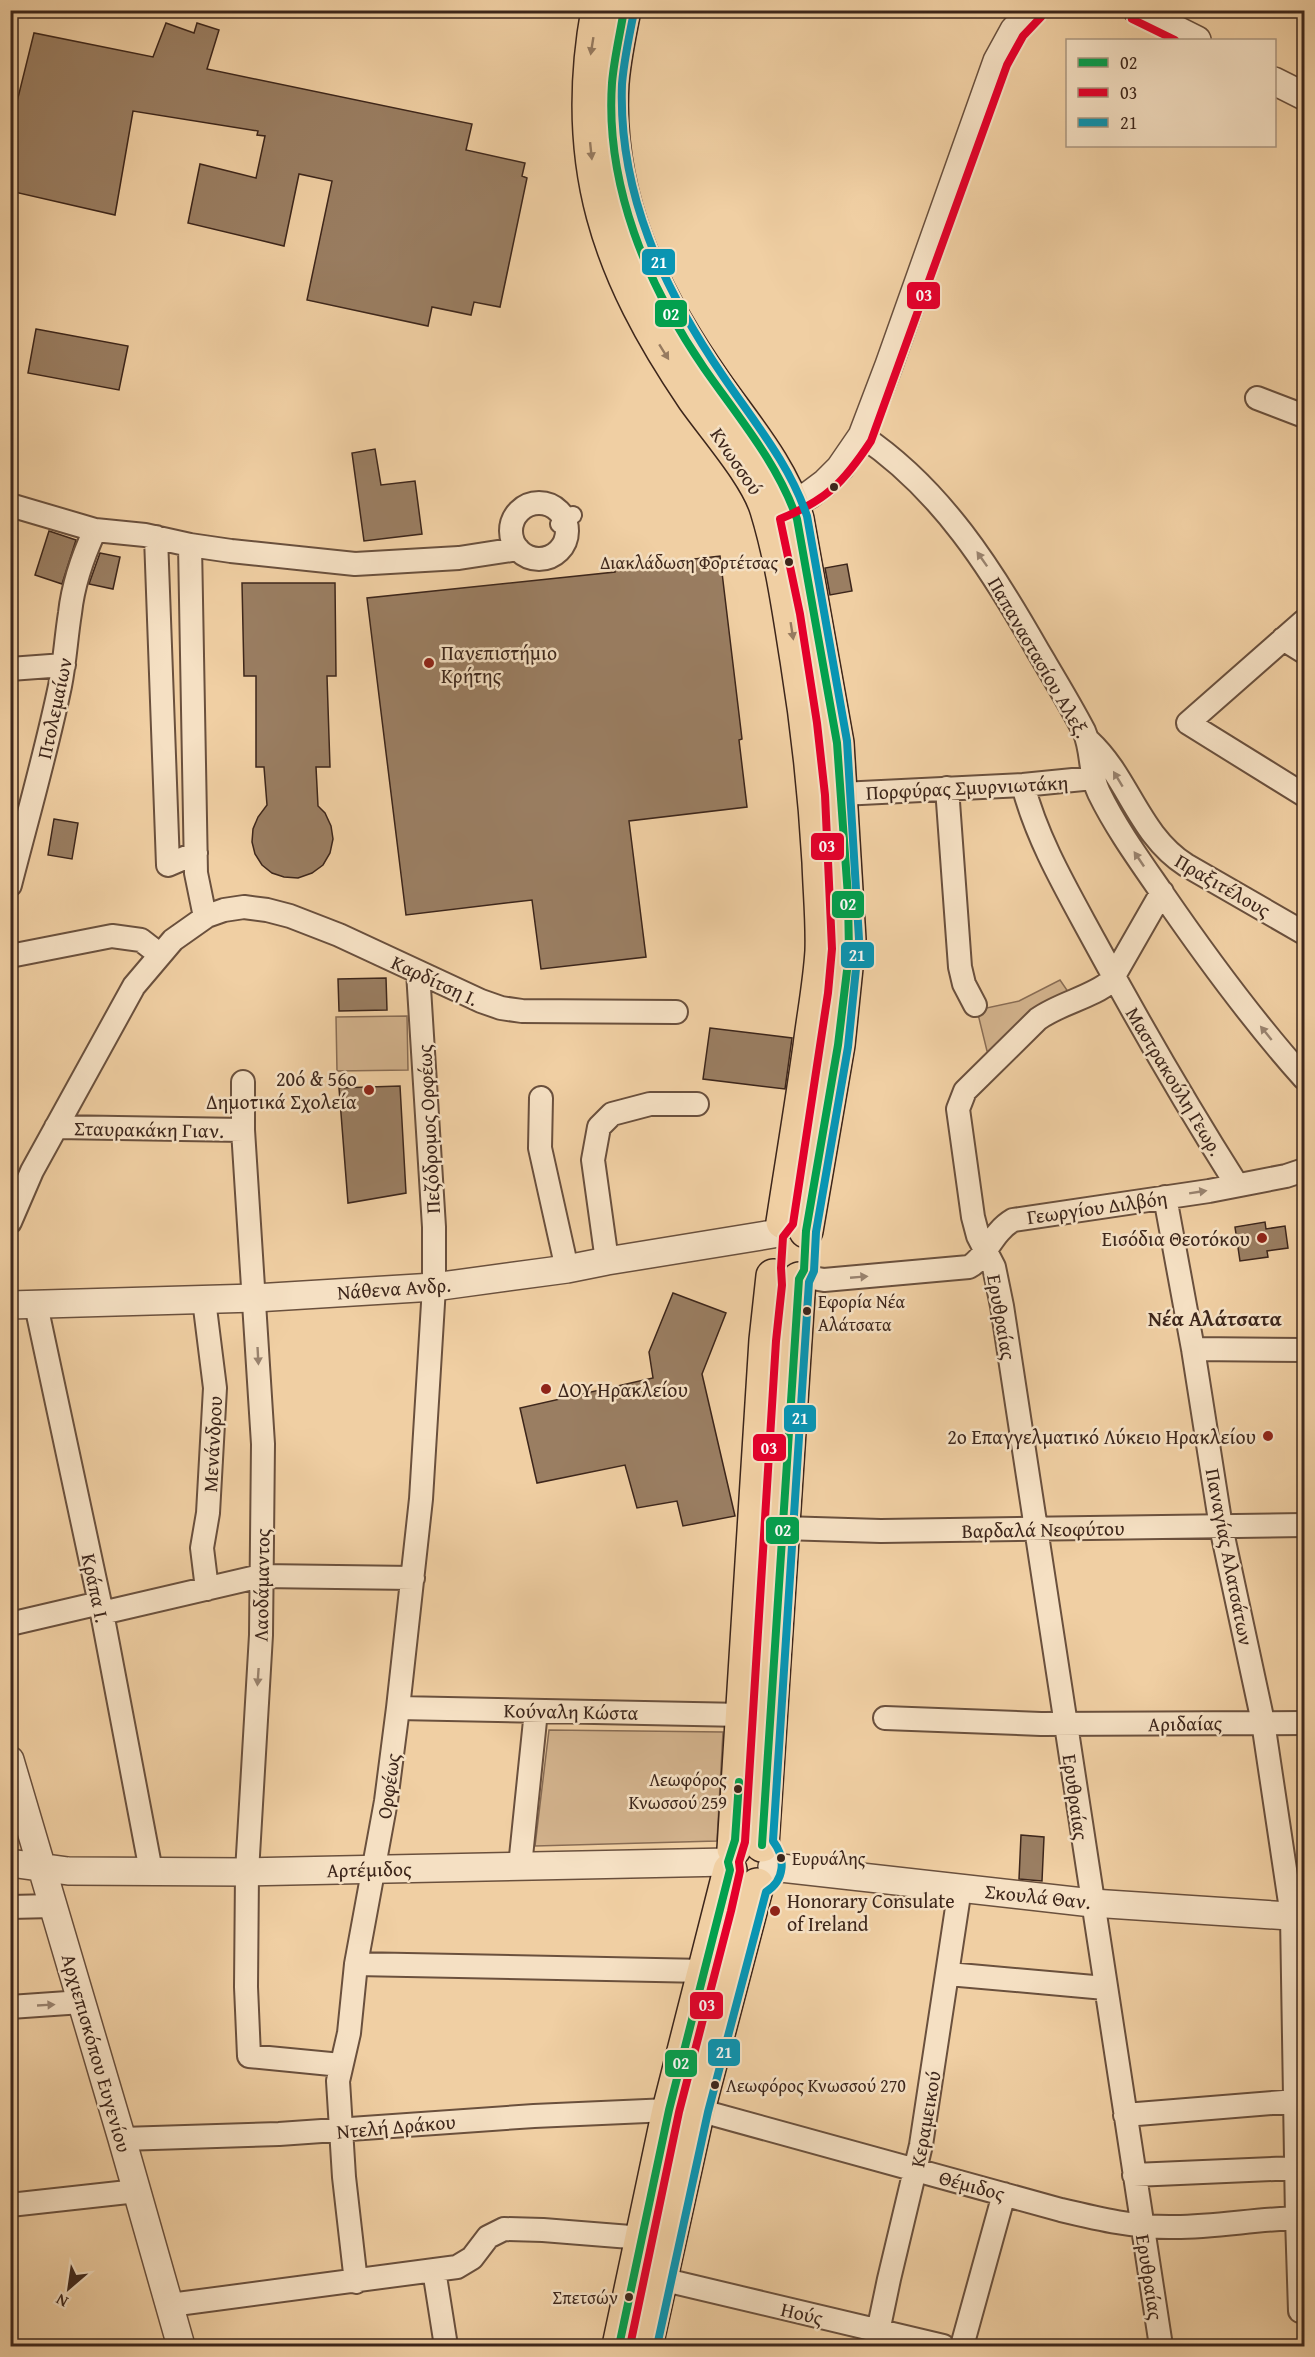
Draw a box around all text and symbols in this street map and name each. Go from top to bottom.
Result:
one-way arrow [587,36,596,55]
legend [1066,39,1276,147]
text: 02 [1120,49,1137,76]
text: 03 [1120,79,1137,106]
text: 21 [1120,109,1137,136]
one-way arrow [586,141,596,160]
line badge: 21 [641,248,676,276]
text: 21 [651,250,667,274]
line badge: 03 [906,281,941,310]
text: 03 [916,283,932,307]
line badge: 02 [654,299,688,328]
text: 02 [663,302,679,326]
one-way arrow [658,344,669,360]
street label: Κνωσσού [704,421,770,501]
unlabelled marker [828,481,840,493]
place label: Διακλάδωση Φορτέτσας [600,549,778,576]
one-way arrow [976,552,988,567]
marker: Διακλάδωση Φορτέτσας [783,556,795,568]
street label: Παπαναστασίου Αλεξ. [981,571,1097,743]
one-way arrow [788,621,797,640]
place label: Πανεπιστήμιο Κρήτης [441,638,557,690]
street label: Πτολεμαίων [29,654,79,762]
marker: Πανεπιστήμιο Κρήτης [422,656,436,670]
street label: Πορφύρας Σμυρνιωτάκη [865,767,1069,807]
one-way arrow [1113,771,1124,787]
line badge: 03 [810,832,845,861]
text: 03 [819,834,835,858]
street label: Πραξιτέλους [1170,846,1276,924]
one-way arrow [1134,851,1145,867]
line badge: 02 [831,890,865,919]
text: 02 [840,892,856,916]
line badge: 21 [840,941,875,969]
text: 21 [849,943,865,967]
street label: Καρδίτση Ι. [387,947,483,1013]
street label: Μαστρακούλη Γεωρ. [1119,1001,1231,1161]
one-way arrow [1260,1025,1273,1041]
street label: Πεζόδρομος Ορφέως [409,1043,447,1214]
place label: 20ό & 56ο Δημοτικά Σχολεία [206,1064,357,1116]
marker: 20ό & 56ο Δημοτικά Σχολεία [362,1083,376,1097]
street label: Σταυρακάκη Γιαν. [74,1113,224,1145]
street label: Γεωργίου Διλβόη [1025,1183,1169,1231]
one-way arrow [1188,1188,1207,1197]
place label: Εισόδια Θεοτόκου [1102,1224,1250,1253]
marker: Εισόδια Θεοτόκου [1255,1231,1269,1245]
street label: Νάθενα Ανδρ. [336,1270,452,1306]
one-way arrow [850,1272,869,1282]
street label: Ερυθραίας [980,1272,1024,1363]
place label: Εφορία Νέα Αλάτσατα [818,1288,906,1338]
district label: Νέα Αλάτσατα [1148,1303,1282,1334]
marker: Εφορία Νέα Αλάτσατα [801,1305,813,1317]
one-way arrow [253,1347,263,1366]
place label: ΔΟΥ Ηρακλείου [558,1375,688,1404]
marker: ΔΟΥ Ηρακλείου [539,1382,553,1396]
street label: Μενάνδρου [195,1395,229,1493]
line badge: 21 [783,1404,817,1433]
text: 21 [792,1406,808,1430]
place label: 2ο Επαγγελματικό Λύκειο Ηρακλείου [947,1422,1256,1451]
marker: 2ο Επαγγελματικό Λύκειο Ηρακλείου [1261,1429,1275,1443]
line badge: 03 [752,1433,787,1462]
text: 03 [761,1436,777,1460]
street label: Παναγίας Αλατσάτων [1199,1466,1261,1648]
street label: Βαρδαλά Νεοφύτου [961,1513,1125,1545]
line badge: 02 [765,1516,800,1545]
text: 02 [775,1518,791,1542]
street label: Λαοδάμαντος [246,1528,276,1642]
street label: Κράπα Ι. [75,1551,117,1625]
one-way arrow [254,1667,263,1686]
street label: Κούναλη Κώστα [503,1695,639,1727]
street label: Αριδαίας [1148,1708,1223,1738]
street label: Ορφέως [369,1751,407,1821]
street label: Ερυθραίας [1056,1752,1096,1842]
place label: Λεωφόρος Κνωσσού 259 [629,1766,727,1816]
marker: Λεωφόρος Κνωσσού 259 [732,1783,744,1795]
place label: Ευρυάλης [792,1845,866,1872]
marker: Ευρυάλης [775,1852,787,1864]
street label: Αρτέμιδος [326,1854,412,1884]
street label: Σκουλά Θαν. [984,1876,1092,1916]
place label: Honorary Consulate of Ireland [787,1886,955,1938]
marker: Honorary Consulate of Ireland [768,1904,782,1918]
street label: Αρχιεπισκόπου Ευγενίου [55,1950,139,2156]
line badge: 03 [689,1991,724,2020]
text: 03 [699,1993,715,2017]
one-way arrow [37,2000,56,2009]
line badge: 21 [707,2038,741,2067]
text: 21 [716,2040,732,2064]
line badge: 02 [664,2049,698,2078]
text: 02 [673,2051,689,2075]
street label: Κεραμεικού [902,2068,948,2170]
place label: Λεωφόρος Κνωσσού 270 [726,2072,906,2099]
marker: Λεωφόρος Κνωσσού 270 [709,2079,721,2091]
street label: Ντελή Δράκου [335,2106,457,2146]
street label: Θέμιδος [936,2162,1009,2208]
street label: Ερυθραίας [1129,2232,1171,2322]
north arrow [39,2258,99,2318]
place label: Σπετσών [553,2284,618,2311]
text: N [51,2288,72,2314]
marker: Σπετσών [623,2291,635,2303]
street label: Ηούς [778,2294,826,2332]

